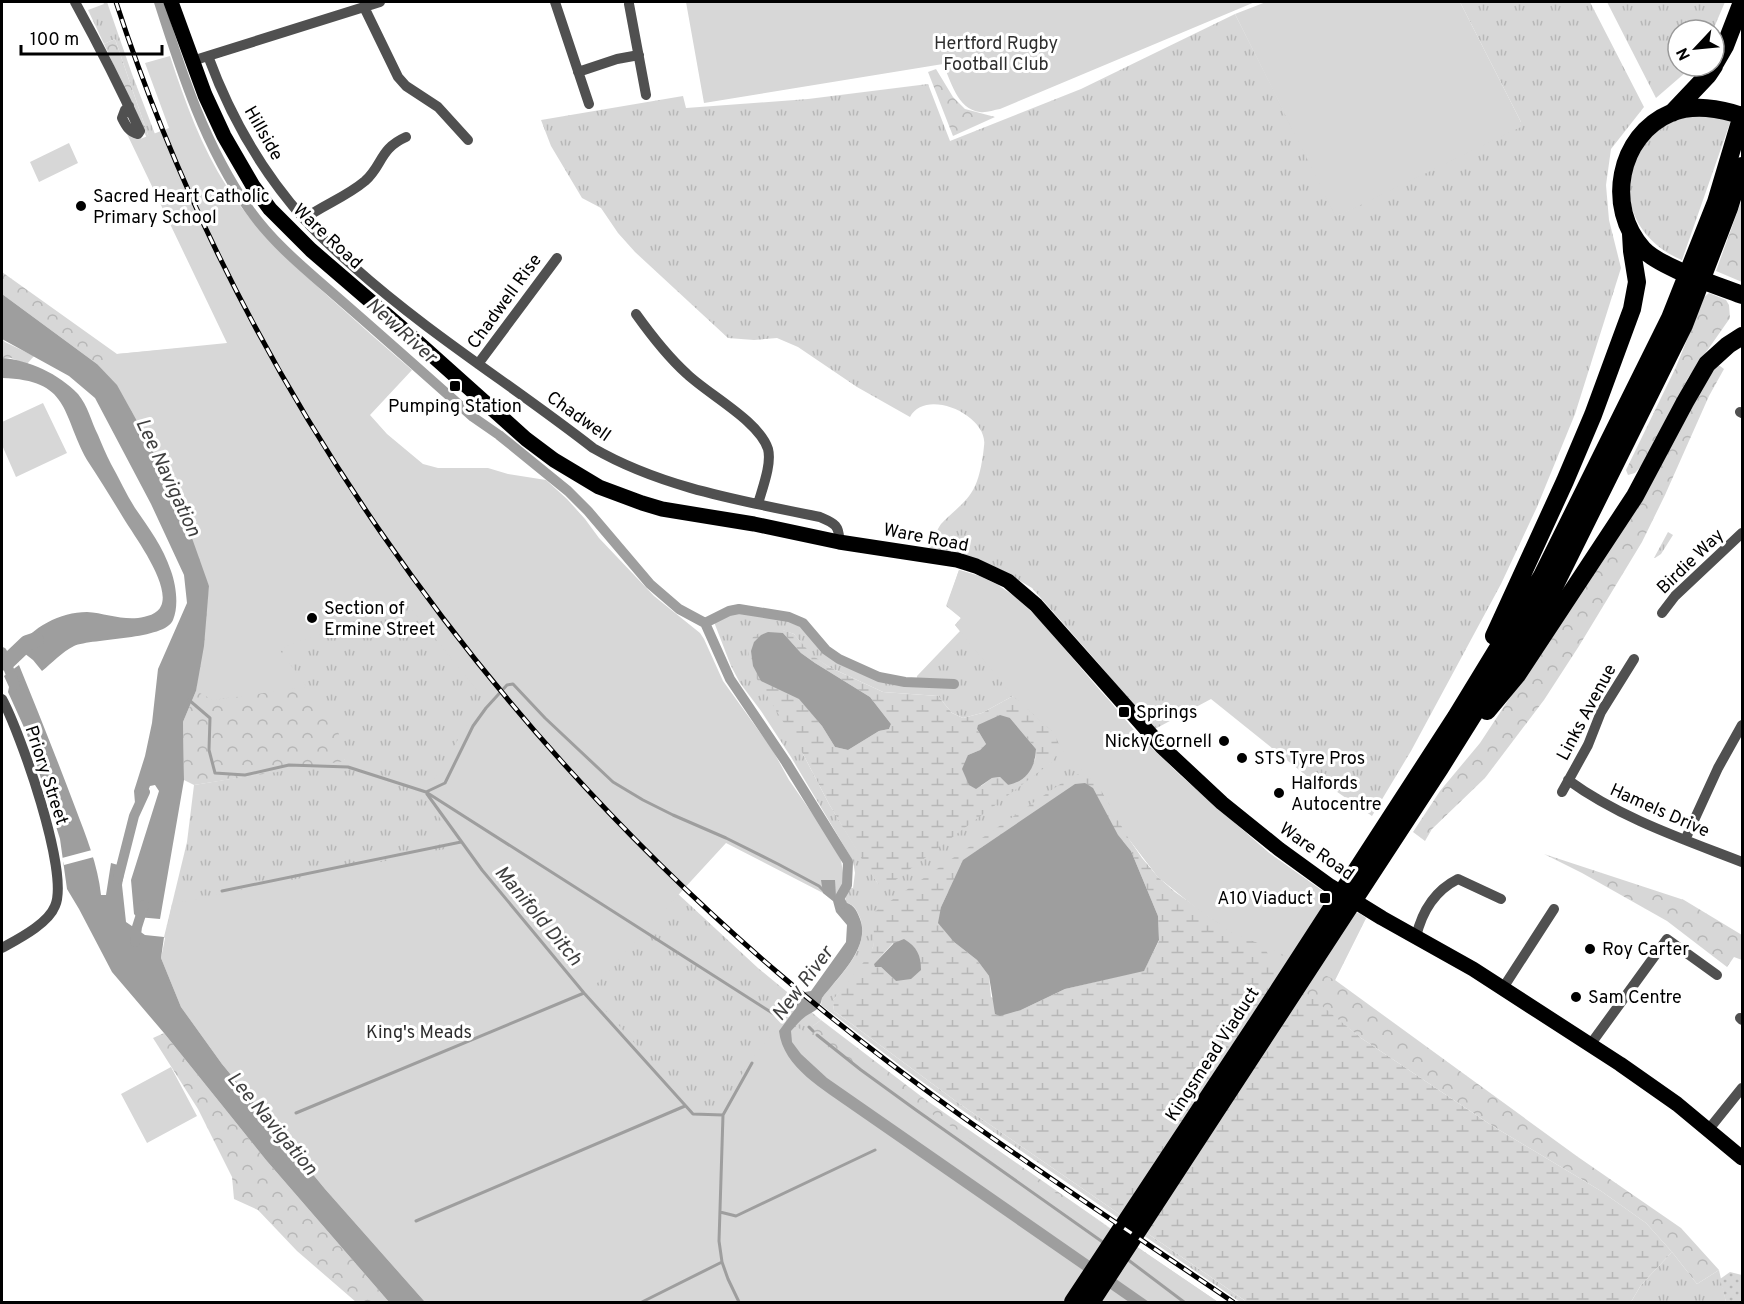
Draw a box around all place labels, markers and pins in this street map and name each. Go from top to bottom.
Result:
place label: Sacred Heart Catholic Primary School [93,186,270,230]
marker: Sacred Heart Catholic Primary School [74,199,88,213]
marker: Pumping Station [448,379,462,393]
place label: Pumping Station [388,396,522,419]
place label: Section of Ermine Street [324,598,435,642]
marker: Section of Ermine Street [305,611,319,625]
place label: Springs [1136,702,1197,725]
marker: Springs [1117,705,1131,719]
place label: Nicky Cornell [1105,731,1212,754]
marker: Nicky Cornell [1217,734,1231,748]
place label: STS Tyre Pros [1254,748,1365,771]
marker: STS Tyre Pros [1235,751,1249,765]
place label: Halfords Autocentre [1291,773,1381,817]
marker: Halfords Autocentre [1272,786,1286,800]
place label: A10 Viaduct [1217,888,1313,911]
marker: A10 Viaduct [1318,891,1332,905]
place label: Roy Carter [1602,939,1689,962]
marker: Roy Carter [1583,942,1597,956]
place label: Sam Centre [1588,987,1682,1010]
marker: Sam Centre [1569,990,1583,1004]

